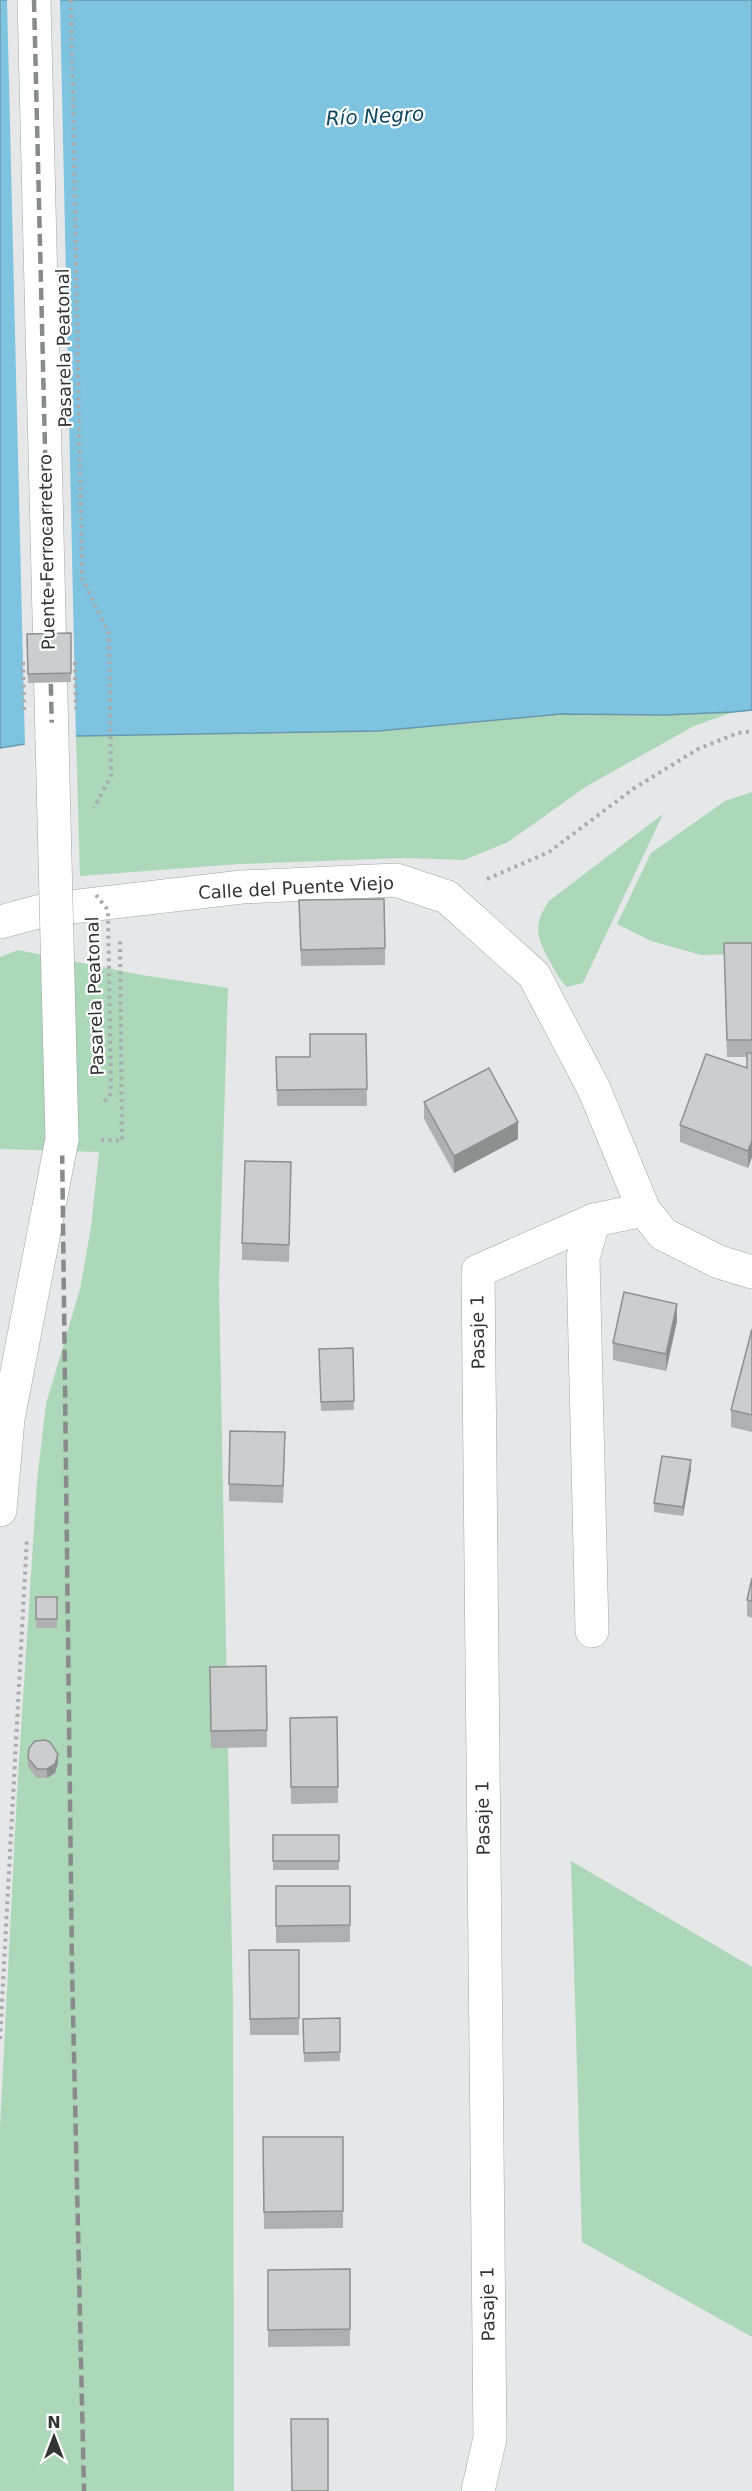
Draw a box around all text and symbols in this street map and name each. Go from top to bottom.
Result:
water label: Río Negro [325,101,425,131]
street label: Pasarela Peatonal [52,268,75,428]
street label: Puente Ferrocarretero [34,454,59,650]
street label: Calle del Puente Viejo [198,872,394,903]
street label: Pasarela Peatonal [81,916,108,1076]
street label: Pasaje 1 [466,1294,489,1370]
street label: Pasaje 1 [471,1780,494,1856]
street label: Pasaje 1 [476,2266,499,2342]
north arrow [24,2407,84,2467]
text: N [47,2413,61,2432]

